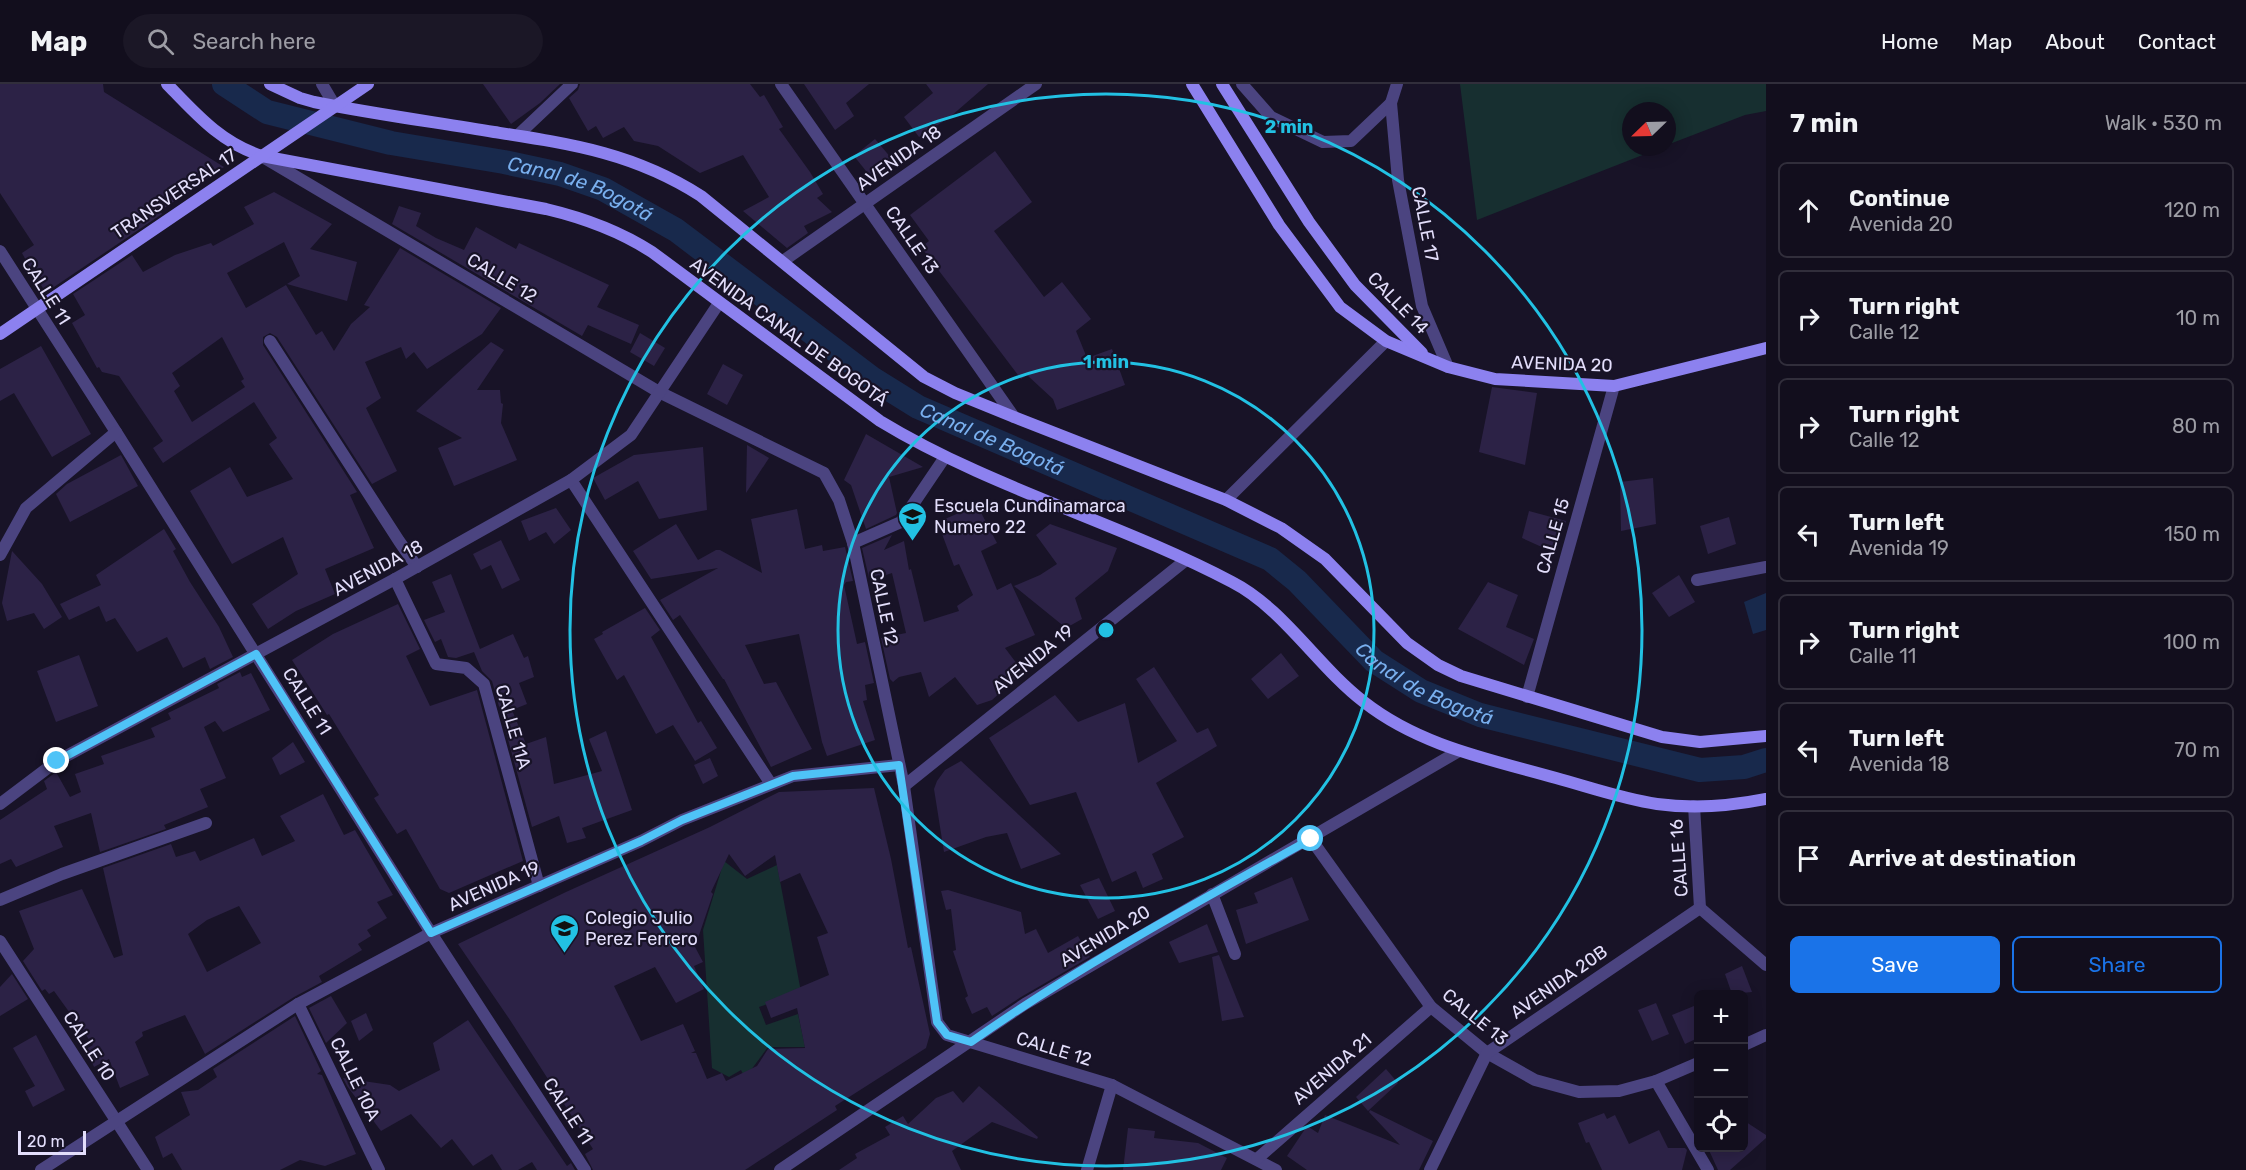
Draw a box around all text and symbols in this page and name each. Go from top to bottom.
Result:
search box [123,14,543,68]
text: Map [30,25,87,58]
icon: search [144,25,177,58]
text: Search here [192,28,316,55]
text: Home [1881,29,1938,54]
text: Map [1971,29,2012,54]
text: About [2045,29,2105,54]
text: Contact [2138,29,2216,54]
north arrow [1622,102,1676,156]
text: 7 min [1790,108,1858,139]
text: Walk · 530 m [2105,111,2222,135]
text: 2 min [1265,116,1313,138]
street label: AVENIDA 18 [852,121,946,195]
street label: TRANSVERSAL 17 [107,144,241,244]
water label: Canal de Bogotá [505,151,658,227]
street label: CALLE 17 [1407,184,1443,264]
text: Continue [1849,185,1950,212]
icon: ahead [1792,194,1825,227]
text: 120 m [2164,198,2220,222]
street label: CALLE 13 [881,202,943,278]
text: Avenida 20 [1849,212,1953,236]
street label: CALLE 12 [463,249,541,307]
street label: CALLE 11 [17,253,75,329]
street label: AVENIDA CANAL DE BOGOTÁ [686,253,892,411]
street label: CALLE 14 [1363,267,1433,339]
text: Turn right [1849,293,1959,320]
icon: right [1792,302,1825,335]
text: 10 m [2176,306,2220,330]
text: Calle 12 [1849,320,1919,344]
text: 1 min [1083,351,1129,373]
street label: AVENIDA 20 [1511,351,1613,377]
water label: Canal de Bogotá [917,397,1068,481]
text: Turn right [1849,401,1959,428]
icon: right [1792,410,1825,443]
text: 80 m [2172,414,2220,438]
text: Calle 12 [1849,428,1919,452]
place label: Escuela Cundinamarca Numero 22 [934,495,1126,538]
street label: CALLE 15 [1532,496,1574,576]
school or university icon: Escuela Cundinamarca Numero 22 [897,500,929,542]
text: Turn left [1849,509,1944,536]
icon: left [1792,518,1825,551]
text: 150 m [2164,522,2220,546]
street label: AVENIDA 18 [329,535,427,601]
text: Avenida 19 [1849,536,1949,560]
street label: CALLE 12 [865,567,903,647]
text: Turn right [1849,617,1959,644]
street label: AVENIDA 19 [988,620,1078,698]
centre of rings [1096,620,1116,640]
icon: right [1792,626,1825,659]
text: 100 m [2163,630,2220,654]
water label: Canal de Bogotá [1350,637,1496,730]
text: Calle 11 [1849,644,1916,668]
street label: CALLE 11 [278,663,336,739]
street label: CALLE 11A [490,682,536,772]
text: Turn left [1849,725,1944,752]
icon: left [1792,734,1825,767]
text: 70 m [2174,738,2220,762]
route end [43,747,69,773]
text: Avenida 18 [1849,752,1950,776]
street label: CALLE 16 [1665,818,1693,898]
route start [1297,825,1323,851]
icon: arrive [1792,842,1825,875]
text: Arrive at destination [1849,845,2076,872]
street label: AVENIDA 19 [445,856,543,916]
street label: AVENIDA 20 [1056,900,1154,972]
place label: Colegio Julio Perez Ferrero [585,907,698,950]
school or university icon: Colegio Julio Perez Ferrero [548,912,580,954]
button: Save [1790,936,2000,993]
button: Share [2012,936,2222,993]
street label: AVENIDA 20B [1506,940,1612,1024]
street label: CALLE 13 [1438,984,1512,1050]
map controls [1694,990,1748,1152]
button: + [1694,990,1748,1044]
street label: CALLE 10 [58,1007,120,1085]
street label: CALLE 12 [1014,1027,1094,1071]
street label: AVENIDA 21 [1288,1029,1376,1109]
street label: CALLE 10A [325,1033,385,1125]
button: − [1694,1044,1748,1098]
street label: CALLE 11 [538,1074,598,1148]
button: locate [1694,1098,1748,1152]
scale bar [18,1128,86,1156]
text: 20 m [27,1132,65,1151]

